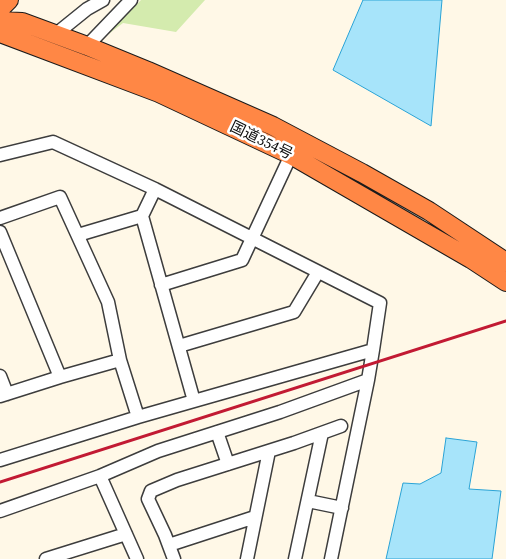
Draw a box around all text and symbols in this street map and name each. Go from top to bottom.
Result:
street label: 国道354号 [227,118,295,164]

